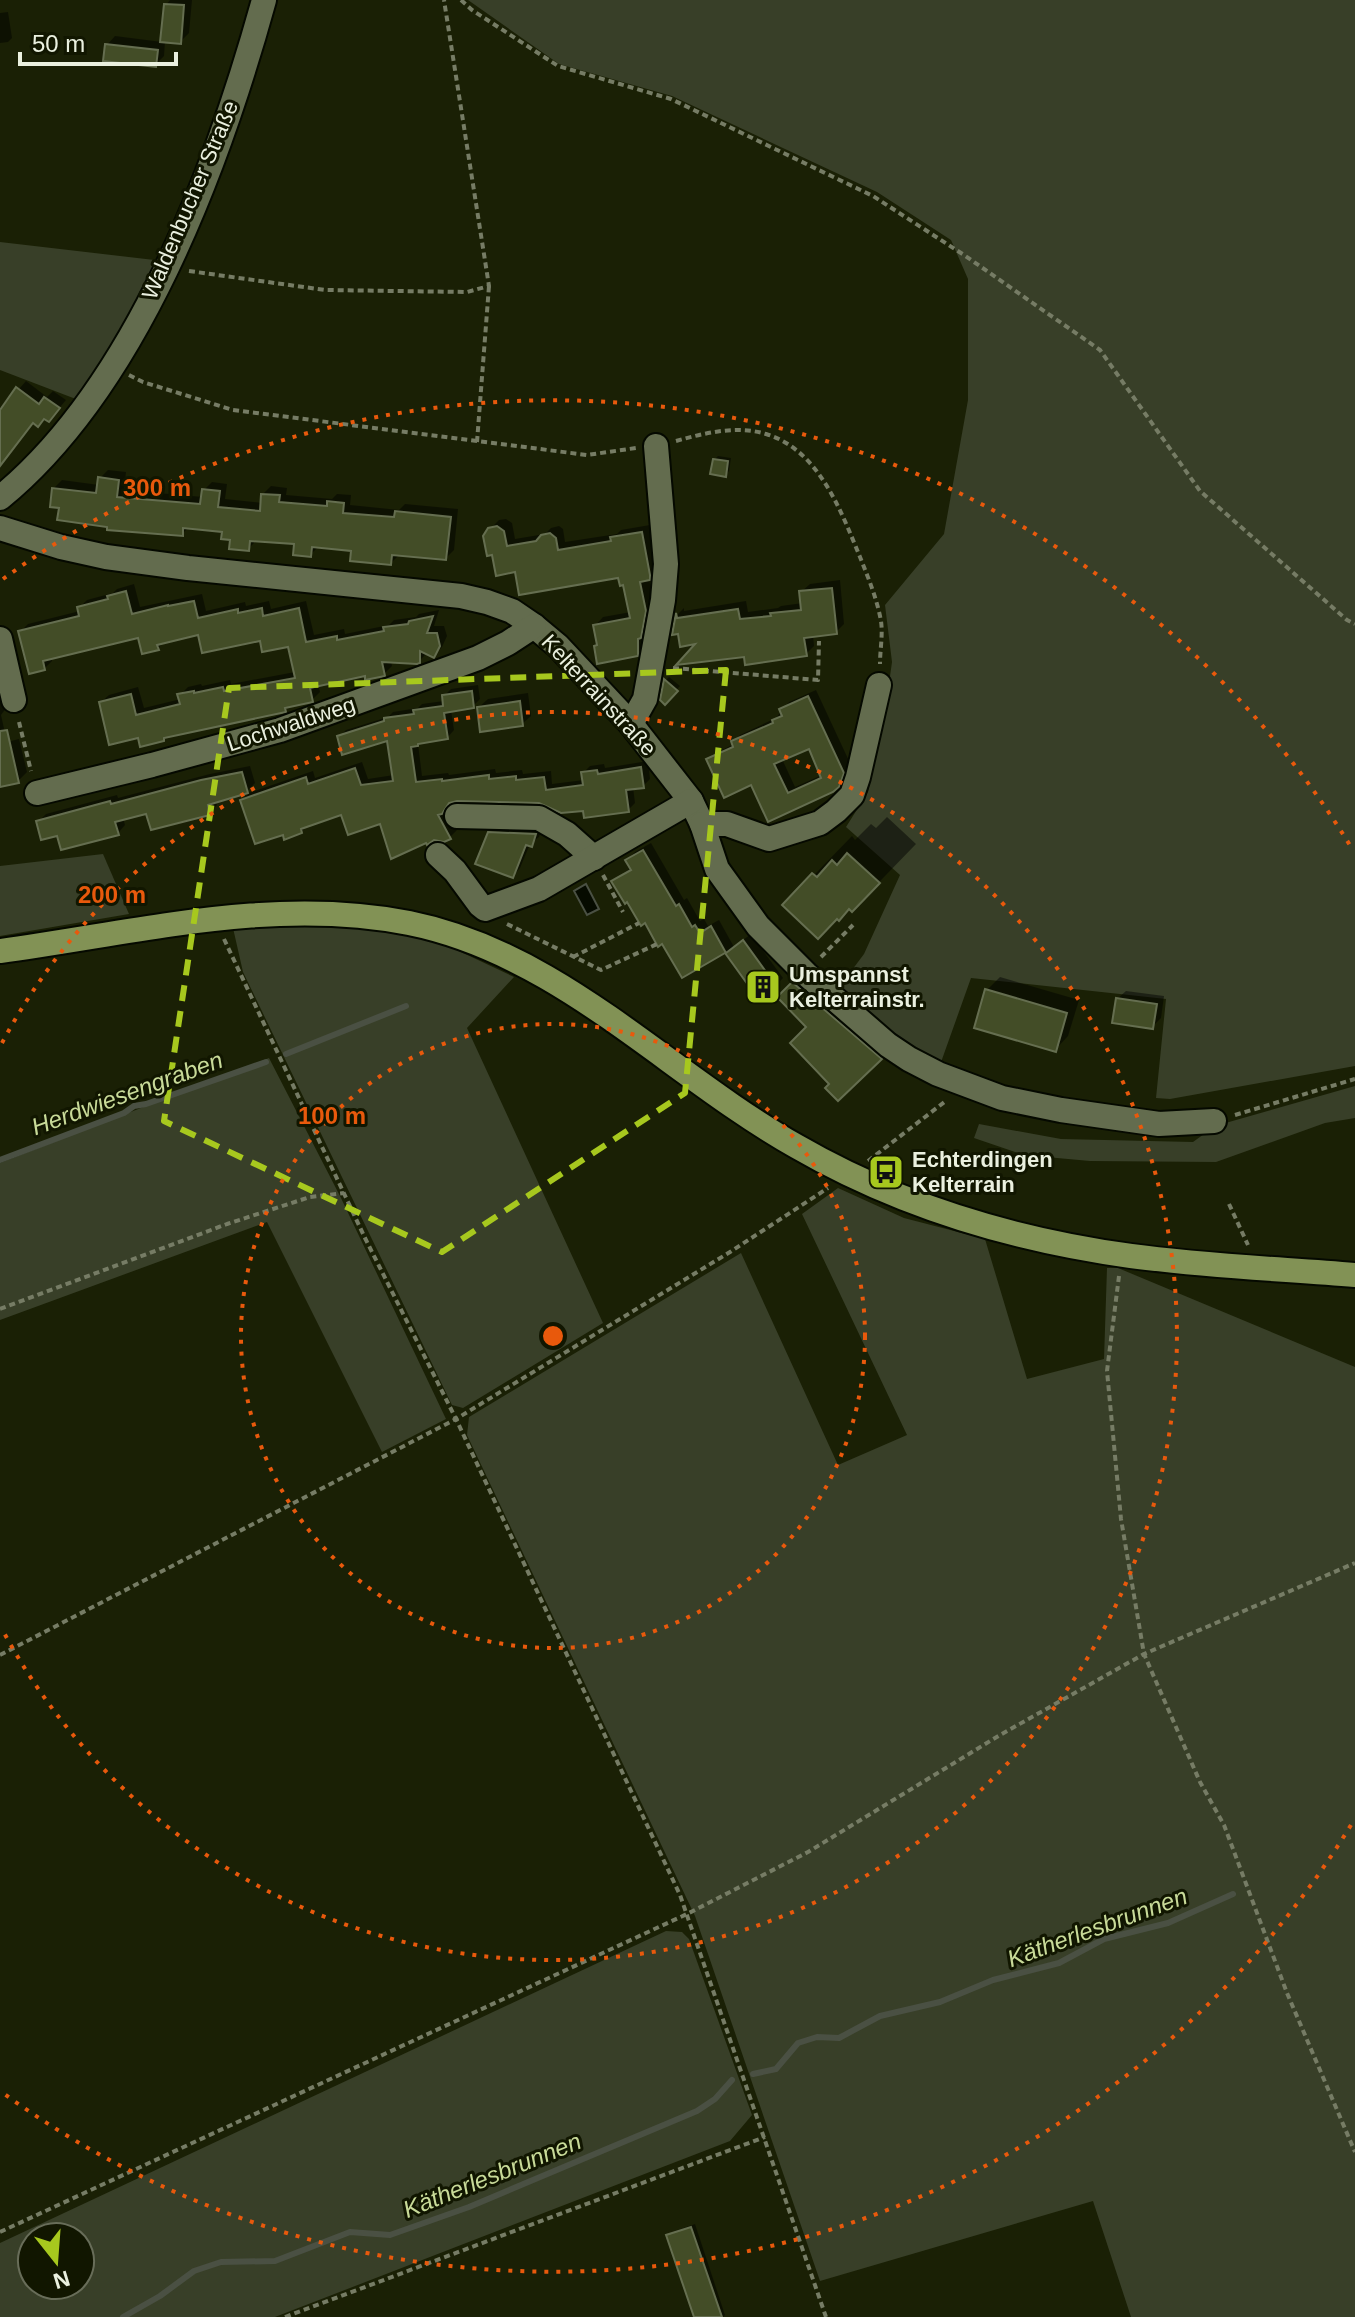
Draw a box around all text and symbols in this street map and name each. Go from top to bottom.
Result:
scale bar [20,16,176,66]
text: 50 m [32,30,85,57]
street label: Waldenbucher Straße [137,97,243,303]
text: 300 m [123,474,191,501]
street label: Kelterrainstraße [536,629,662,761]
street label: Lochwaldweg [224,692,358,756]
text: 200 m [78,881,146,908]
place label: Umspannst Kelterrainstr. [789,962,925,1012]
building icon: Umspannst Kelterrainstr. [744,968,782,1006]
water label: Herdwiesengraben [28,1046,226,1140]
text: 100 m [298,1102,366,1129]
place label: Echterdingen Kelterrain [912,1147,1053,1197]
bus stop icon: Echterdingen Kelterrain [867,1153,905,1191]
centre of rings [539,1322,567,1350]
water label: Kätherlesbrunnen [1003,1882,1191,1972]
water label: Kätherlesbrunnen [399,2127,585,2223]
north arrow [16,2221,96,2301]
text: N [50,2265,73,2294]

